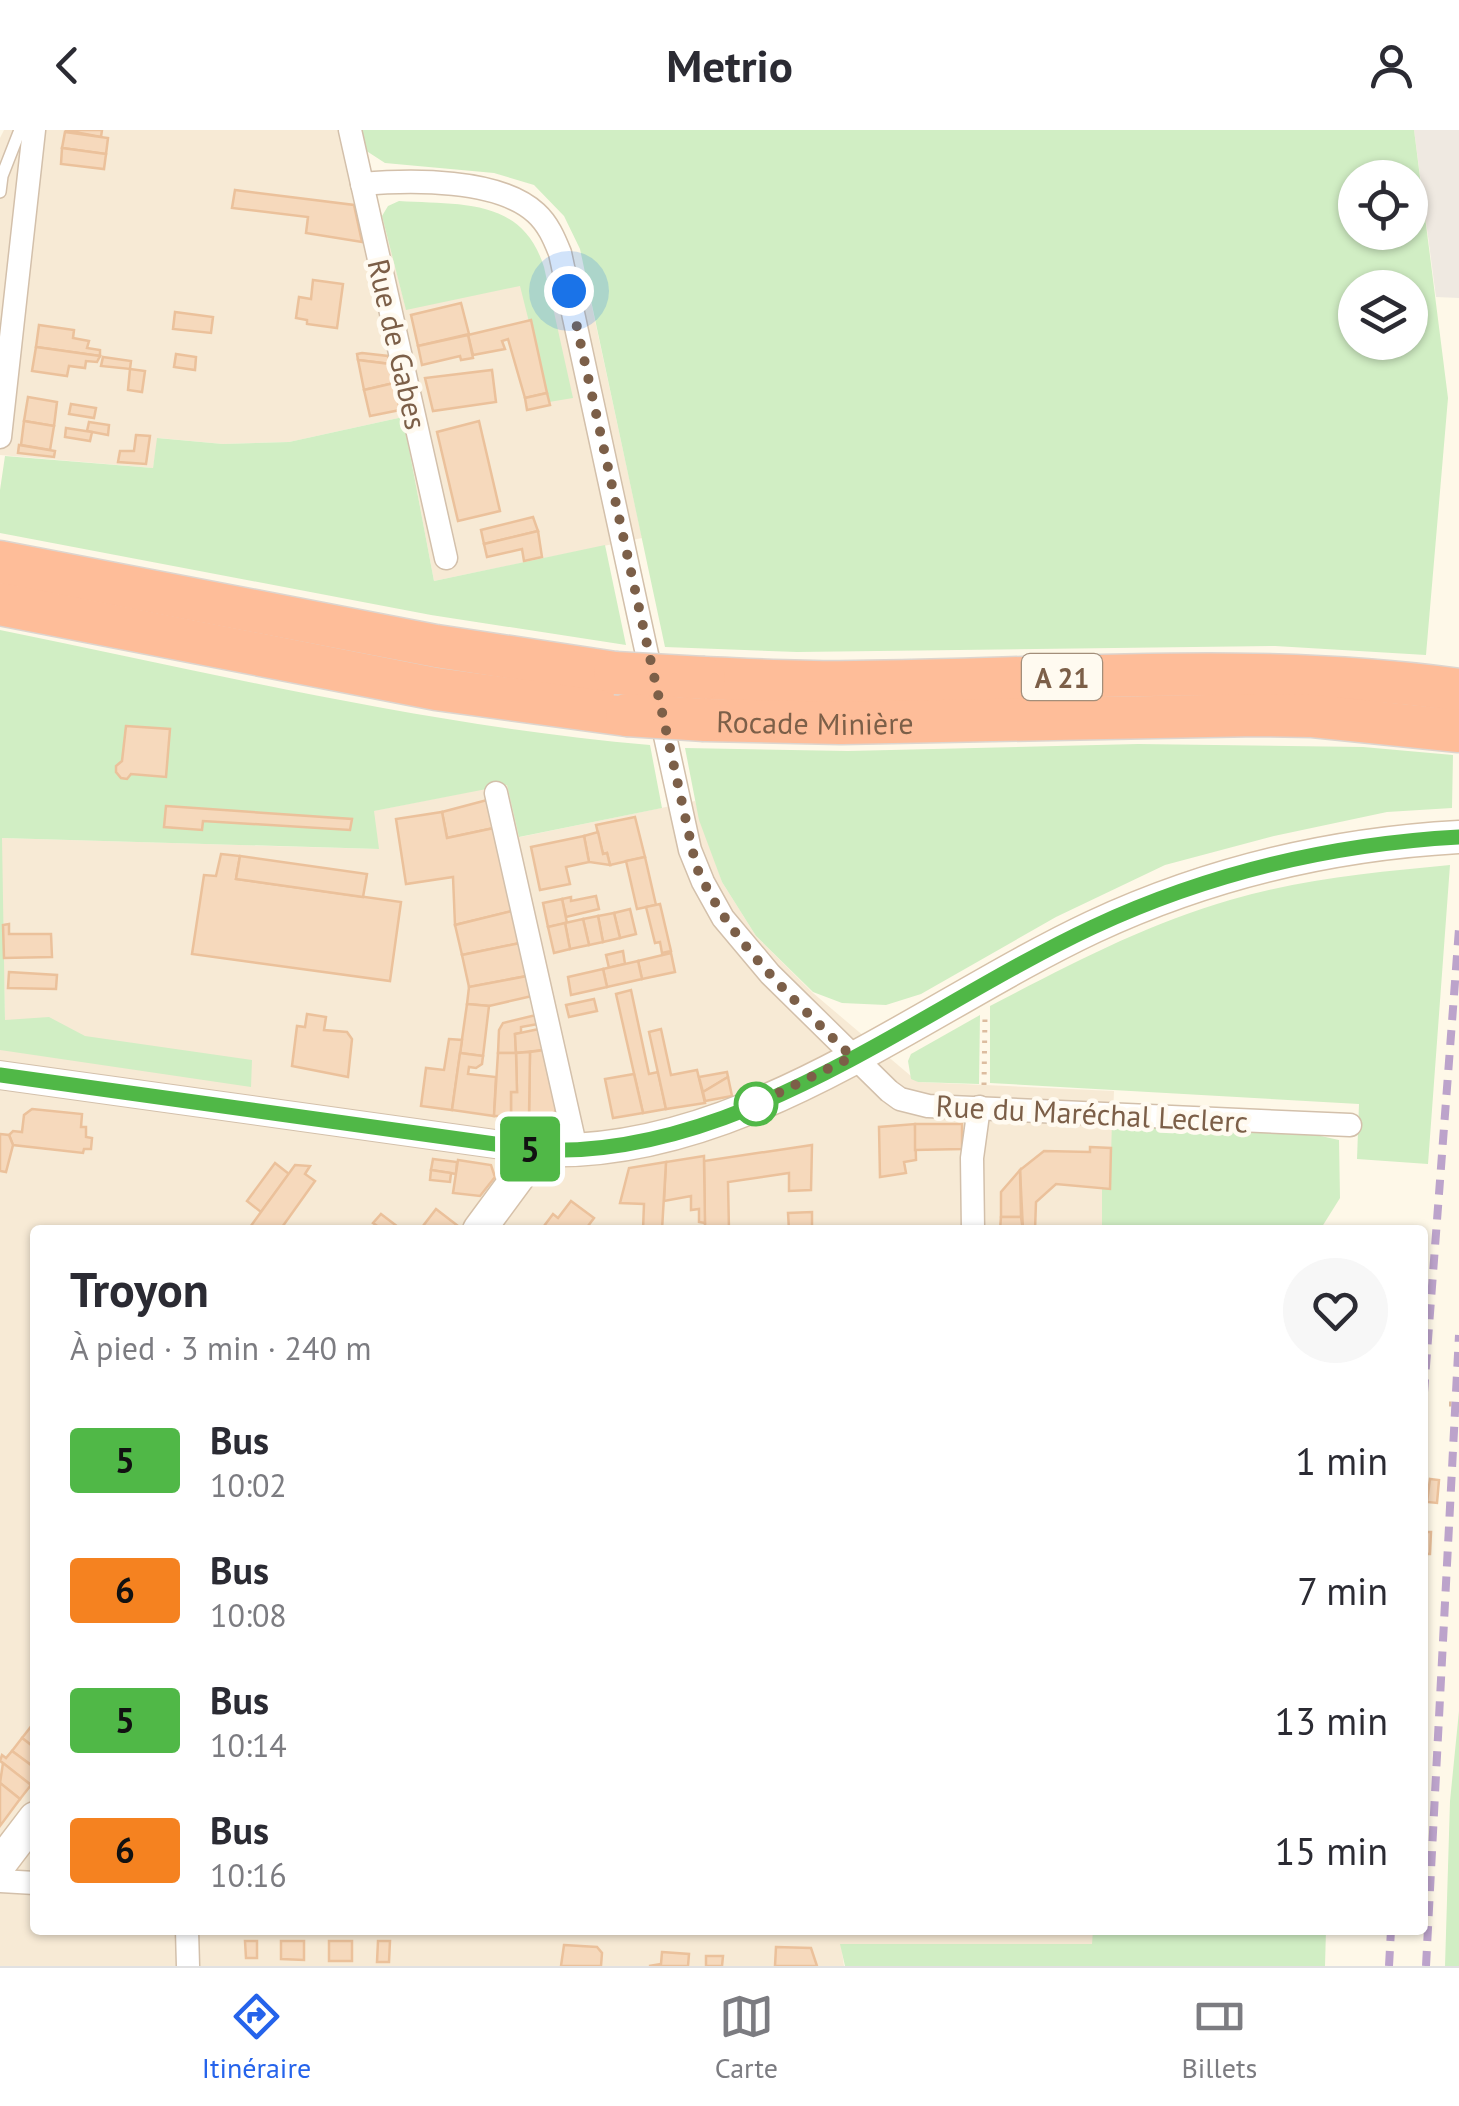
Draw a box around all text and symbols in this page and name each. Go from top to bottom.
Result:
text: Metrio [666,36,793,94]
icon: back [40,38,95,93]
icon: person [1364,38,1419,93]
map controls [1338,160,1428,360]
button: locate [1338,160,1428,250]
street label: Rue de Gabes [359,255,437,433]
your location [544,266,594,316]
button: layers [1338,270,1428,360]
road number: A 21 [1022,654,1102,700]
street label: Rocade Minière [716,701,914,743]
unlabelled marker [735,1083,777,1125]
street label: Rue du Maréchal Leclerc [935,1085,1249,1141]
line badge: 5 [498,1116,562,1182]
text: 5 [520,1126,540,1172]
text: Troyon [70,1258,209,1320]
button: heart [1283,1258,1388,1363]
text: À pied · 3 min · 240 m [70,1327,371,1369]
text: Bus [210,1415,269,1464]
text: 1 min [1295,1436,1388,1485]
text: 5 [115,1437,135,1483]
text: 10:02 [210,1464,287,1506]
text: Bus [210,1545,269,1594]
text: 7 min [1297,1566,1388,1615]
text: 6 [115,1567,135,1613]
text: 10:08 [210,1594,287,1636]
text: Bus [210,1675,269,1724]
text: 13 min [1275,1696,1388,1745]
text: 5 [115,1697,135,1743]
text: 10:14 [210,1724,287,1766]
text: Bus [210,1805,269,1854]
text: 15 min [1275,1826,1388,1875]
text: 6 [115,1827,135,1873]
text: 10:16 [210,1854,287,1896]
tab: Itinéraire [202,1989,311,2086]
tab: Carte [715,1989,778,2086]
tab: Billets [1181,1989,1257,2086]

